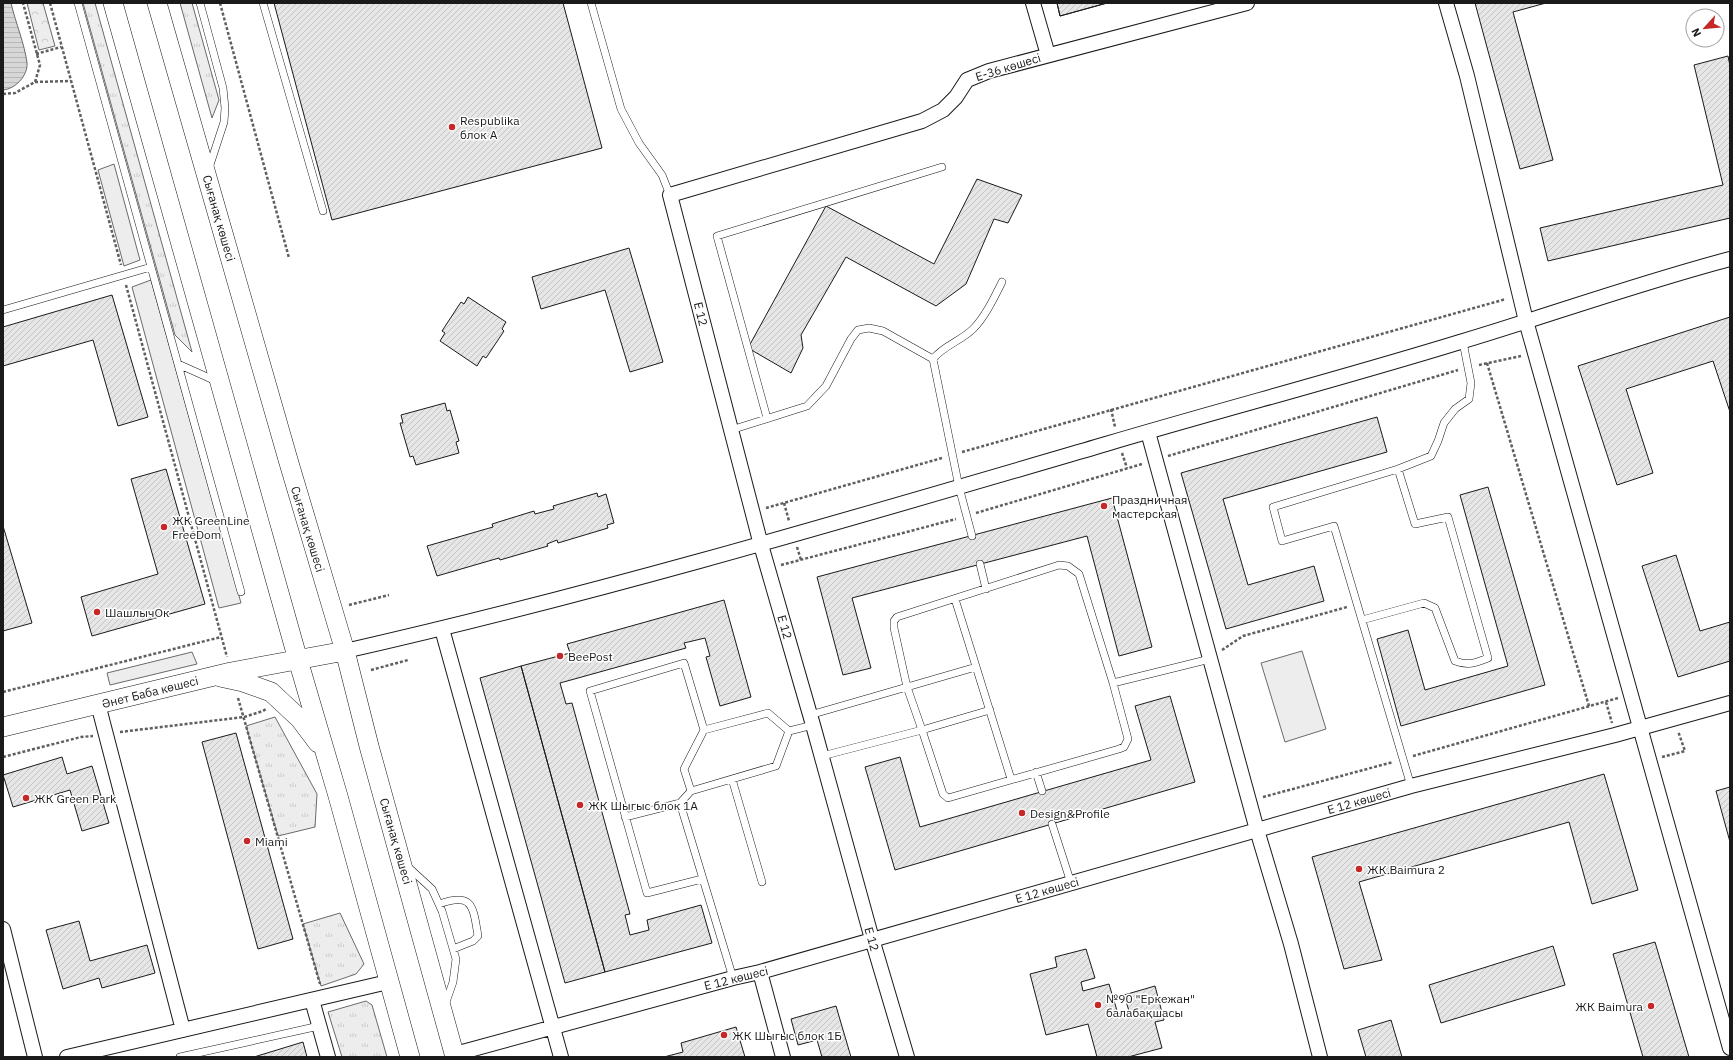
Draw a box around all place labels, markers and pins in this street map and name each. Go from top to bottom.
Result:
place label: Respublika блок А [460,113,520,142]
marker: Respublika блок А [447,122,457,132]
place label: Праздничная мастерская [1112,492,1187,521]
marker: Праздничная мастерская [1099,501,1109,511]
place label: ЖК GreenLine FreeDom [172,513,250,542]
marker: ЖК GreenLine FreeDom [159,522,169,532]
place label: ШашлычОк [105,605,170,620]
marker: ШашлычОк [92,607,102,617]
place label: BeePost [568,649,613,664]
marker: BeePost [555,651,565,661]
place label: ЖК Green Park [34,791,117,806]
marker: ЖК Green Park [21,793,31,803]
place label: ЖК Шыгыс блок 1А [588,798,698,813]
marker: ЖК Шыгыс блок 1А [575,800,585,810]
place label: Design&Profile [1030,806,1110,821]
marker: Design&Profile [1017,808,1027,818]
place label: Miami [255,834,288,849]
marker: Miami [242,836,252,846]
place label: ЖК Baimura 2 [1367,862,1445,877]
marker: ЖК Baimura 2 [1354,864,1364,874]
place label: №90 "Еркежан" балабақшасы [1106,991,1195,1020]
place label: ЖК Baimura [1575,999,1644,1014]
marker: №90 "Еркежан" балабақшасы [1093,1000,1103,1010]
marker: ЖК Baimura [1646,1001,1656,1011]
place label: ЖК Шыгыс блок 1Б [732,1028,842,1043]
marker: ЖК Шыгыс блок 1Б [719,1030,729,1040]

